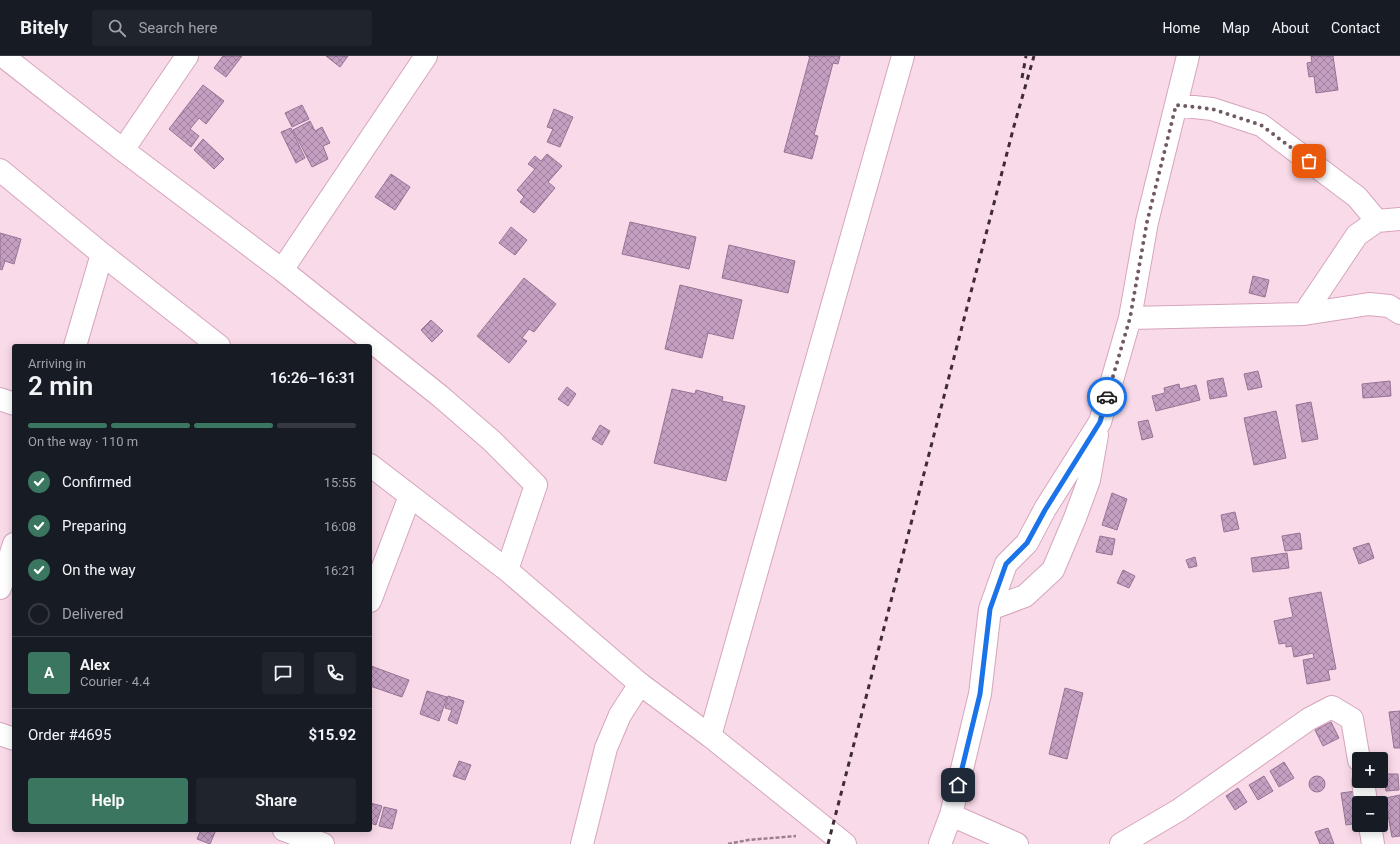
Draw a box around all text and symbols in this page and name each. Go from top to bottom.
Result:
search box [92,10,372,46]
text: Bitely [20,16,68,39]
icon: search [106,17,128,39]
text: Search here [138,19,217,37]
text: Home [1162,20,1200,36]
text: Map [1222,20,1250,36]
text: About [1272,20,1309,36]
text: Contact [1331,20,1380,36]
pin [1292,144,1326,178]
icon: bag [1298,150,1320,172]
text: Arriving in [28,356,86,371]
text: 16:26–16:31 [270,369,356,387]
text: 2 min [28,371,93,401]
courier [1087,377,1127,417]
icon: car [1096,386,1118,408]
text: On the way · 110 m [28,434,138,449]
icon: check [28,471,50,493]
text: Confirmed [62,473,132,491]
text: 15:55 [324,475,356,490]
icon: check [28,515,50,537]
text: Preparing [62,517,126,535]
text: 16:08 [324,519,356,534]
icon: check [28,559,50,581]
text: On the way [62,561,136,579]
text: 16:21 [324,563,356,578]
text: Delivered [62,605,124,623]
button: chat [262,652,304,694]
button: phone [314,652,356,694]
text: Alex [80,656,110,674]
text: A [44,664,54,682]
text: Courier · 4.4 [80,674,150,689]
text: Order #4695 [28,726,111,744]
text: $15.92 [309,726,356,744]
map controls [1352,752,1388,832]
button: + [1352,752,1388,788]
pin [941,768,975,802]
icon: home [947,774,969,796]
button: Help [28,778,188,824]
button: Share [196,778,356,824]
button: − [1352,796,1388,832]

